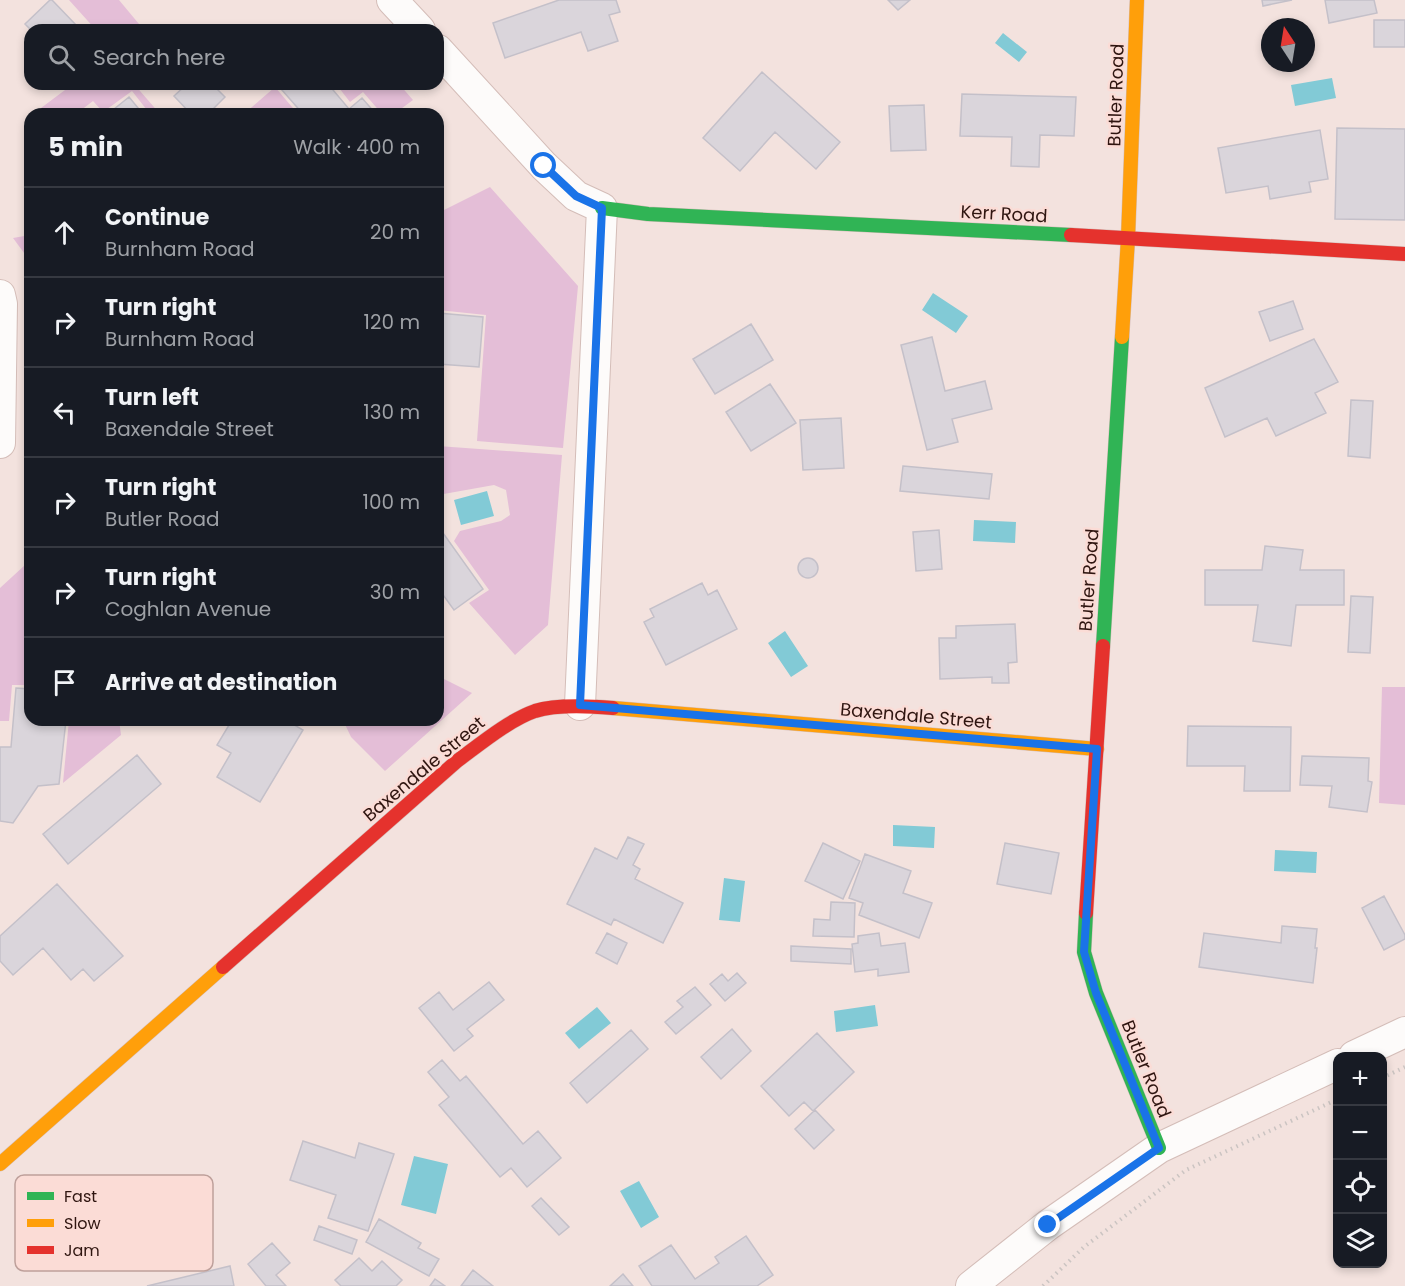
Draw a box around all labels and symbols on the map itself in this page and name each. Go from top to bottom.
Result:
north arrow [1261,18,1315,72]
street label: Butler Road [1101,43,1130,147]
route start [530,152,556,178]
street label: Kerr Road [960,199,1048,228]
street label: Butler Road [1072,528,1105,632]
street label: Baxendale Street [839,696,993,735]
street label: Baxendale Street [357,710,490,827]
street label: Butler Road [1116,1016,1177,1121]
legend [15,1175,213,1271]
text: Fast [64,1185,97,1208]
route end [1034,1211,1060,1237]
text: Slow [64,1212,101,1235]
text: Jam [64,1239,100,1262]

